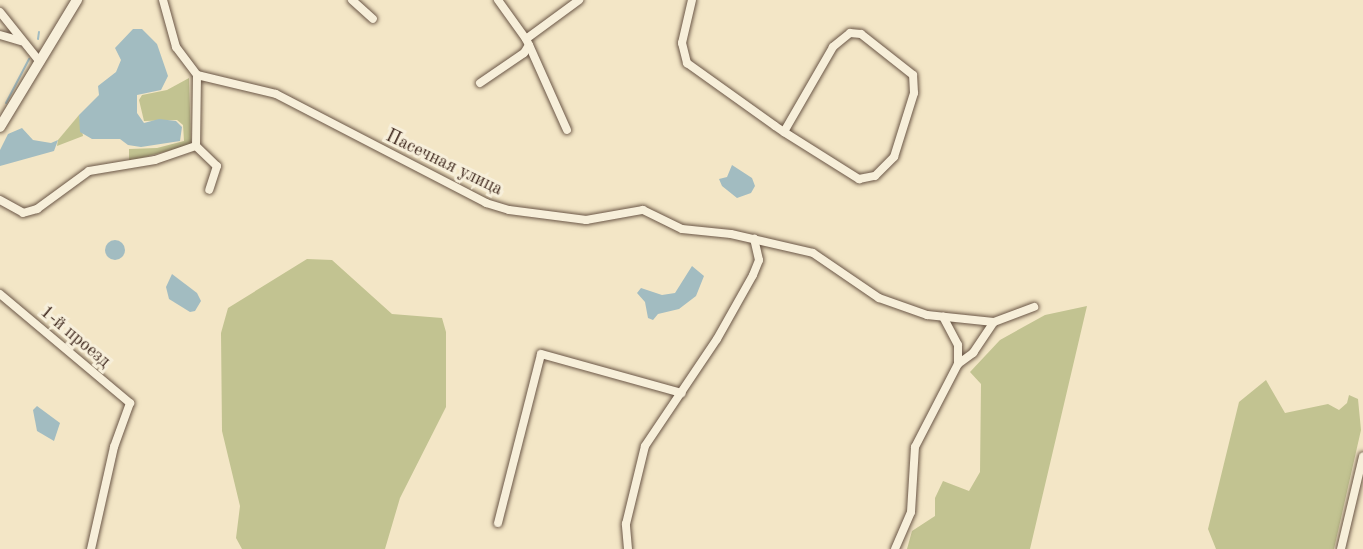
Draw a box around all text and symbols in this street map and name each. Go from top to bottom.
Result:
street label: Пасечная улица [382,125,506,201]
street label: 1-й проезд [36,301,114,373]

